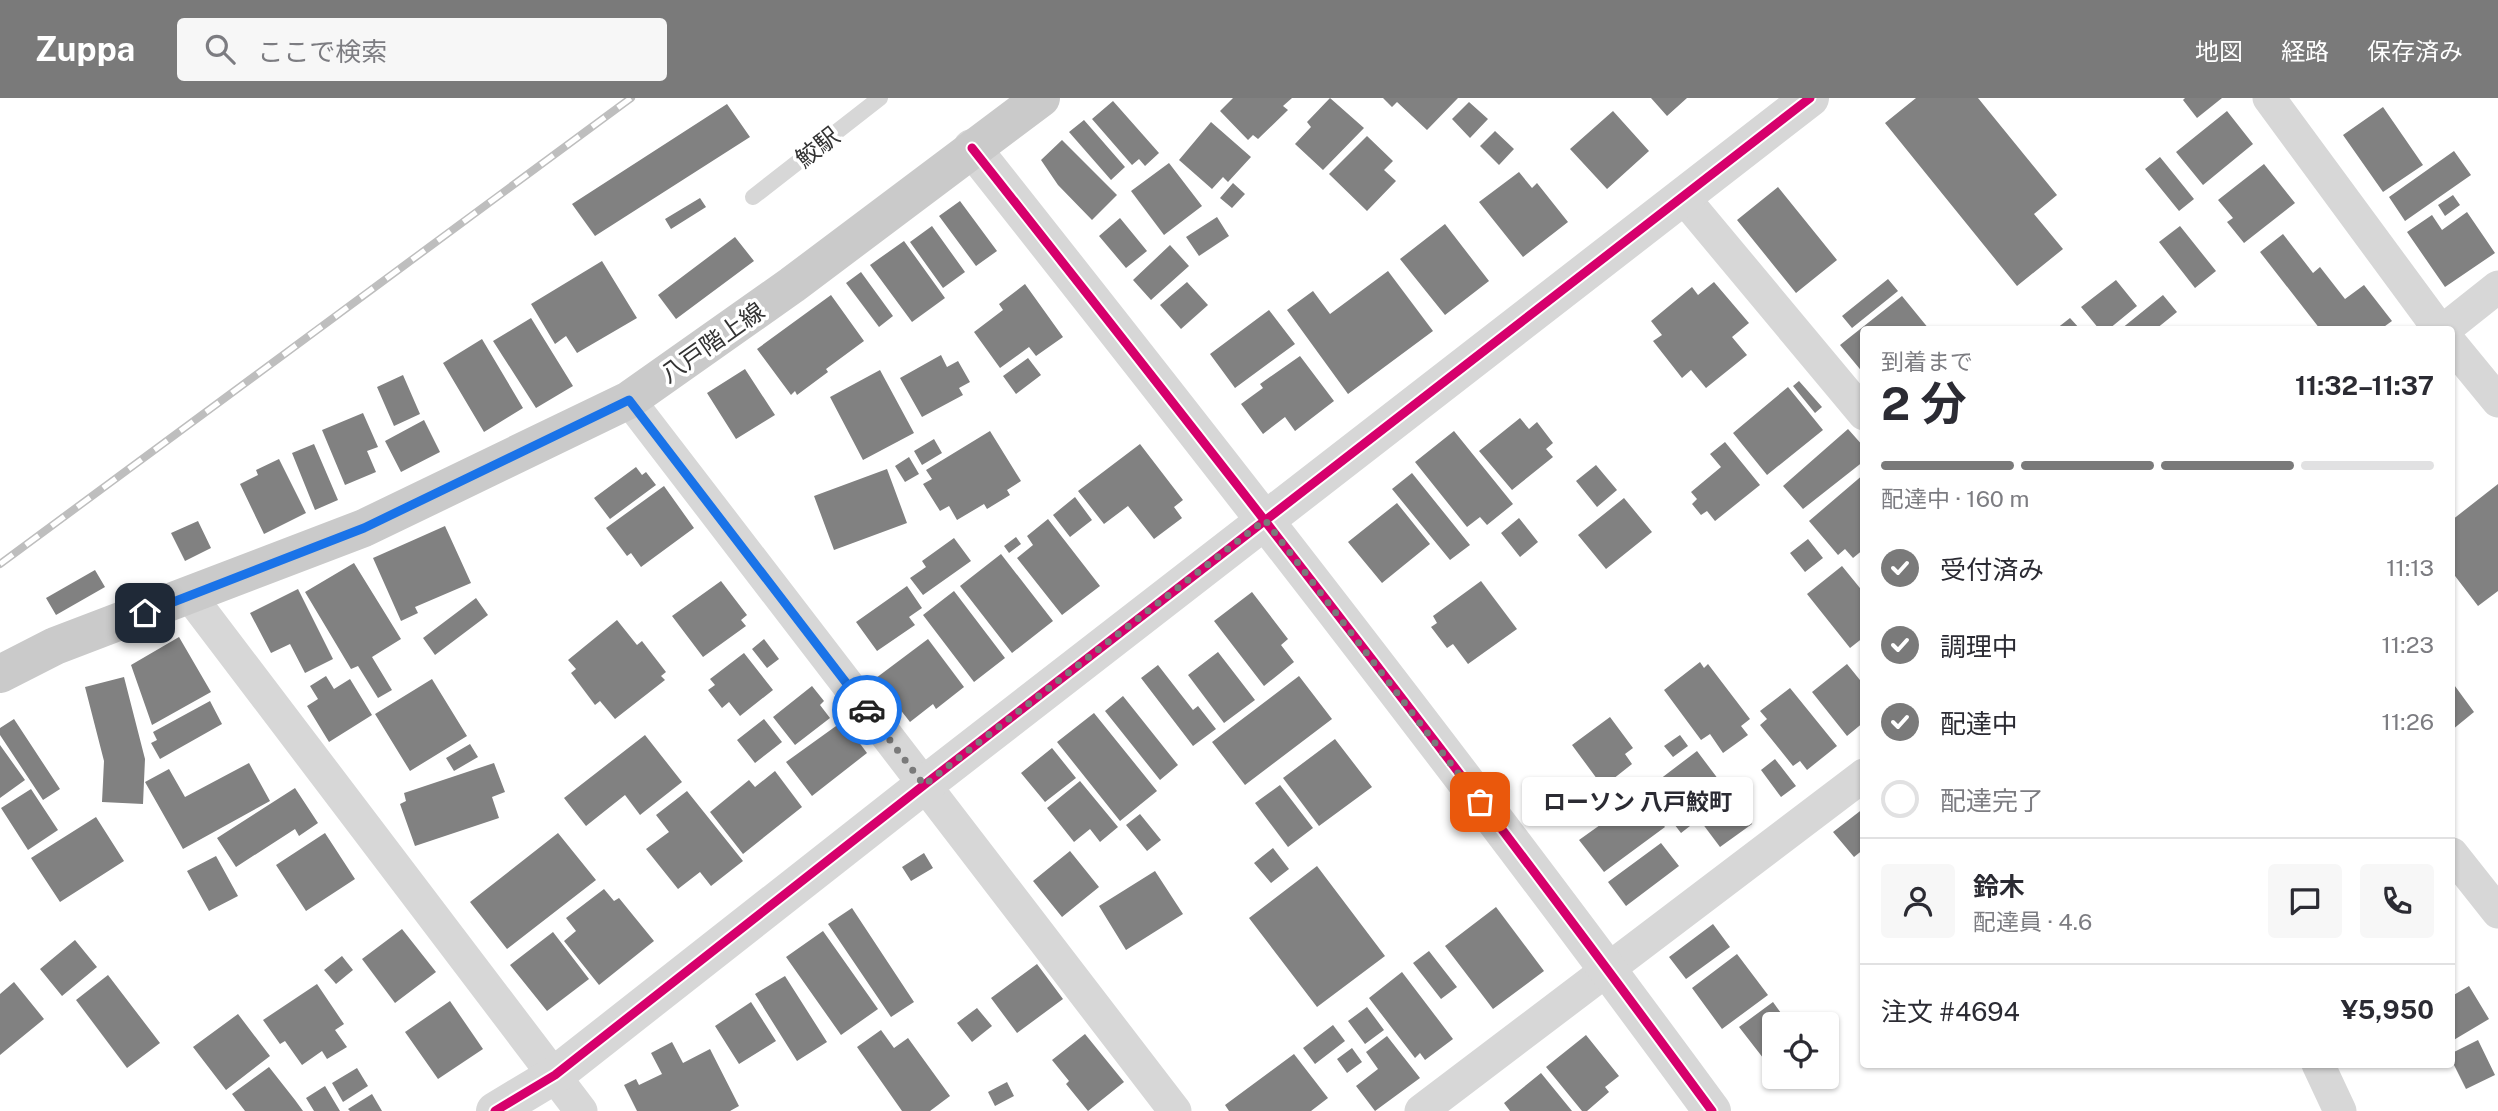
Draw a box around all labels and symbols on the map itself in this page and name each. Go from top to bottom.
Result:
street label: 鮫駅 [789,121,845,173]
street label: 八戸階上線 [655,296,769,388]
pin [115,583,175,643]
courier [832,675,902,745]
pin [1450,772,1510,832]
callout: ローソン 八戸鮫町 [1522,778,1753,826]

